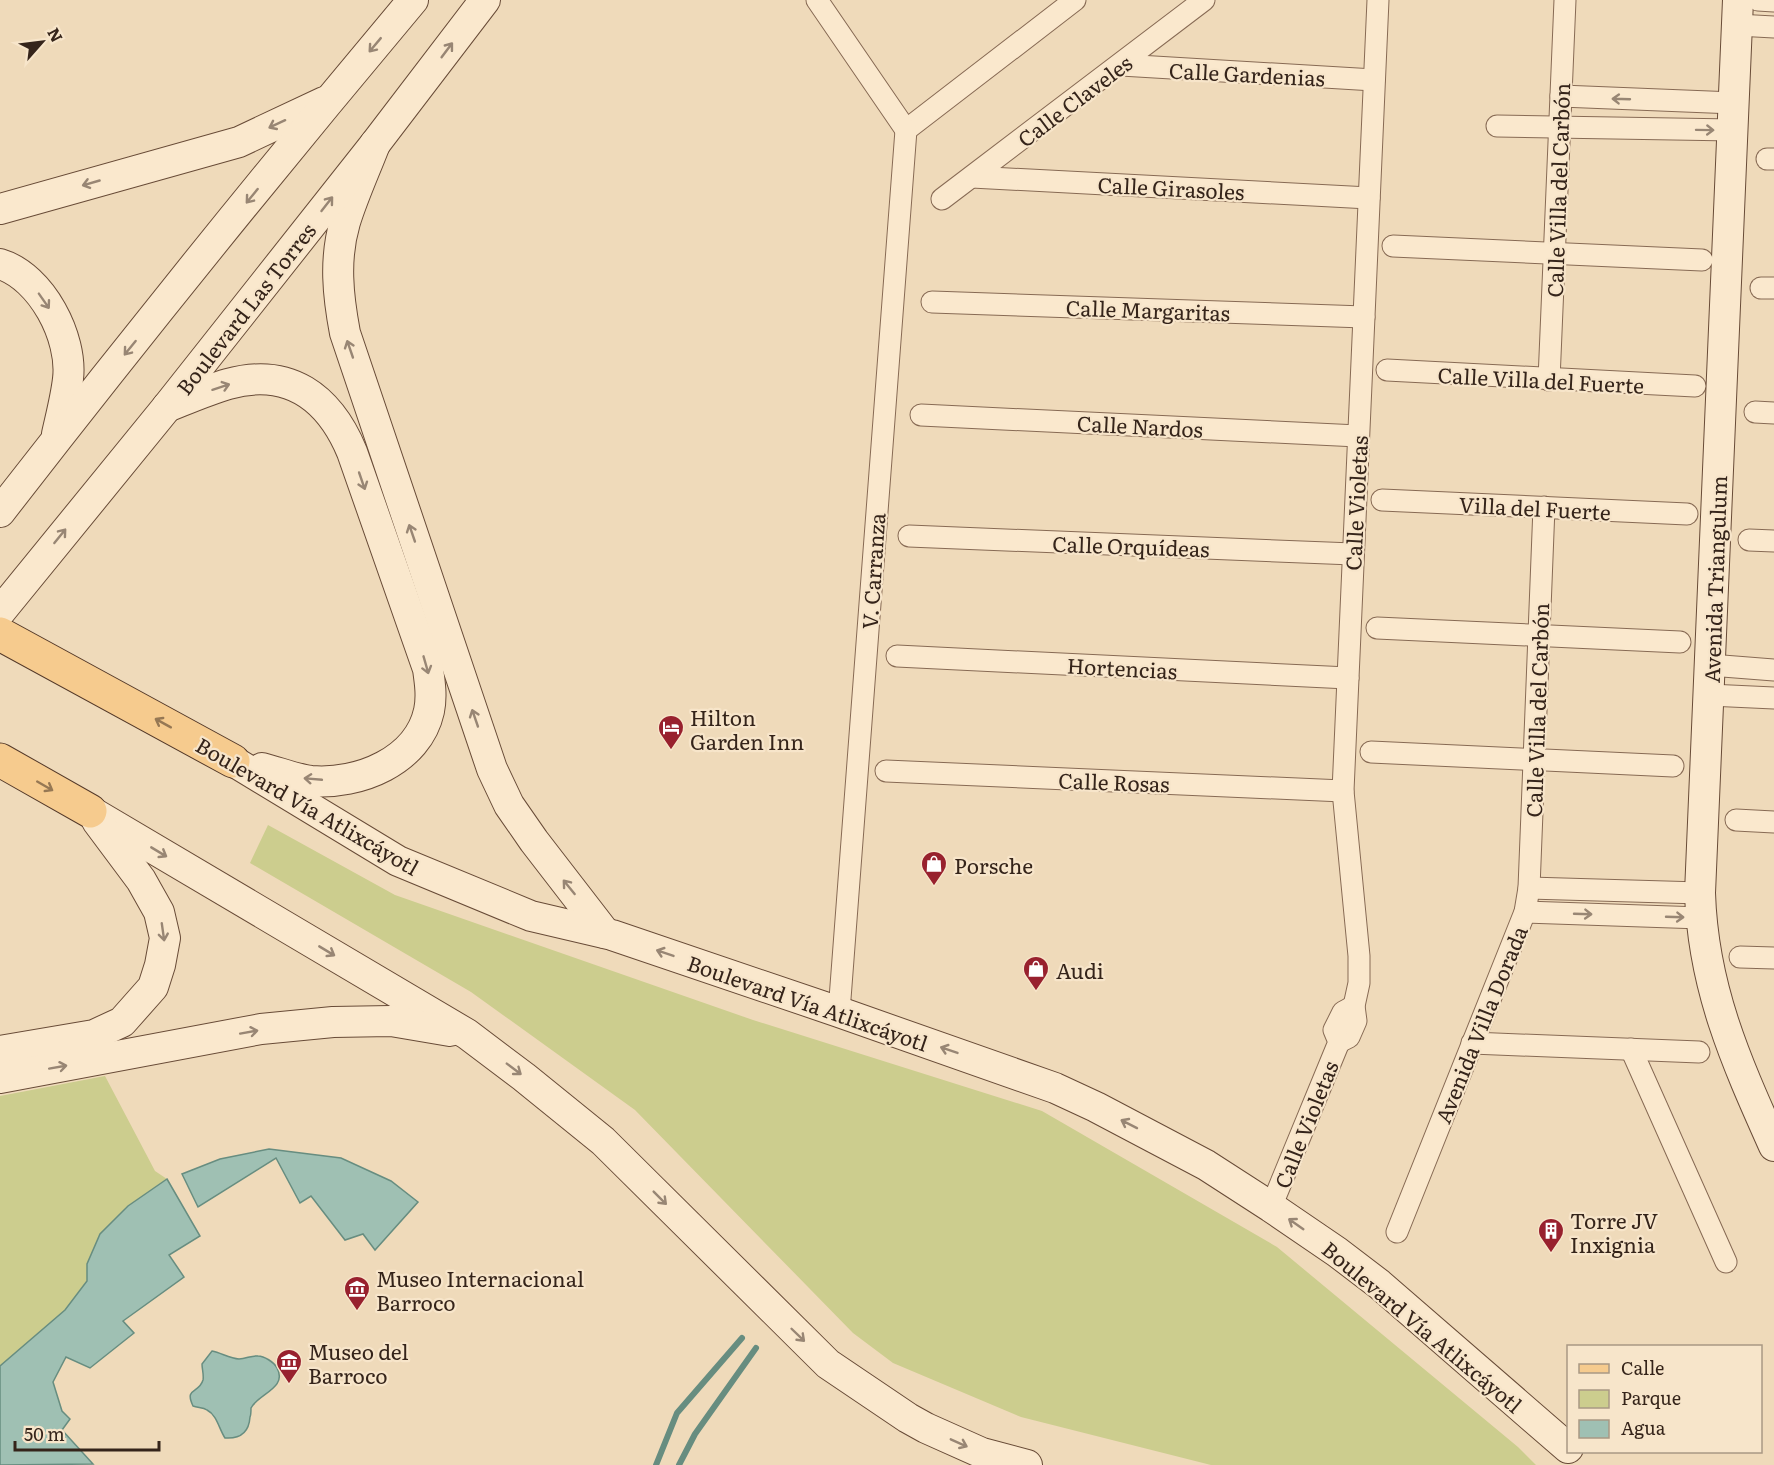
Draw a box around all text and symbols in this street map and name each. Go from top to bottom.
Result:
north arrow [12,12,72,72]
text: N [42,23,70,46]
one-way arrow [369,37,382,53]
one-way arrow [440,43,453,59]
street label: Calle Claveles [1010,47,1138,153]
street label: Calle Gardenias [1168,53,1326,93]
street label: Calle Villa del Carbón [1538,82,1576,298]
one-way arrow [1612,93,1632,104]
one-way arrow [268,119,286,131]
one-way arrow [1694,124,1714,136]
street label: Calle Girasoles [1097,168,1245,206]
one-way arrow [82,178,101,189]
one-way arrow [246,188,259,204]
one-way arrow [321,197,334,213]
street label: Boulevard Las Torres [168,215,322,401]
street label: Calle Margaritas [1065,291,1231,327]
one-way arrow [38,292,50,308]
one-way arrow [123,340,136,356]
one-way arrow [344,340,355,359]
street label: Calle Villa del Fuerte [1437,358,1645,400]
one-way arrow [211,381,230,392]
street label: Calle Nardos [1076,406,1204,444]
street label: Calle Violetas [1336,435,1374,571]
one-way arrow [358,471,369,489]
street label: Avenida Triangulum [1695,475,1733,683]
street label: Villa del Fuerte [1458,488,1612,526]
street label: V. Carranza [852,511,892,630]
one-way arrow [406,524,417,543]
street label: Calle Orquídeas [1052,527,1210,563]
one-way arrow [54,529,67,545]
street label: Calle Villa del Carbón [1517,602,1555,818]
street label: Hortencias [1066,649,1178,685]
one-way arrow [421,655,432,674]
place label: Hilton Garden Inn [690,701,804,756]
one-way arrow [468,709,479,728]
hotel icon: Hilton Garden Inn [656,713,686,751]
one-way arrow [155,717,172,729]
street label: Boulevard Vía Atlixcáyotl [191,728,425,882]
street label: Calle Rosas [1058,764,1170,798]
one-way arrow [303,773,323,784]
one-way arrow [36,780,53,792]
one-way arrow [150,846,167,858]
shop icon: Porsche [919,849,949,887]
place label: Porsche [954,849,1033,880]
one-way arrow [563,879,576,895]
one-way arrow [1573,908,1593,920]
one-way arrow [1664,911,1684,923]
street label: Avenida Villa Dorada [1426,920,1534,1127]
one-way arrow [157,922,168,941]
one-way arrow [318,945,335,957]
street label: Boulevard Vía Atlixcáyotl [683,946,933,1058]
one-way arrow [656,947,675,958]
shop icon: Audi [1021,954,1051,992]
place label: Audi [1056,954,1104,985]
one-way arrow [239,1026,259,1037]
one-way arrow [940,1044,959,1055]
street label: Calle Violetas [1265,1056,1345,1192]
one-way arrow [47,1061,67,1072]
one-way arrow [505,1063,521,1075]
one-way arrow [1121,1118,1139,1129]
one-way arrow [652,1190,667,1205]
place label: Torre JV Inxignia [1570,1204,1659,1259]
building icon: Torre JV Inxignia [1536,1216,1566,1254]
one-way arrow [1289,1218,1305,1230]
street label: Boulevard Vía Atlixcáyotl [1316,1233,1530,1419]
place label: Museo Internacional Barroco [376,1262,584,1317]
museum icon: Museo Internacional Barroco [342,1274,372,1312]
one-way arrow [791,1328,806,1342]
place label: Museo del Barroco [308,1335,409,1390]
legend [1567,1345,1762,1453]
museum icon: Museo del Barroco [274,1347,304,1385]
text: Calle [1621,1354,1664,1381]
text: Parque [1621,1384,1681,1411]
scale bar [15,1414,159,1452]
text: Agua [1621,1414,1666,1441]
text: 50 m [24,1420,65,1447]
one-way arrow [950,1438,968,1449]

